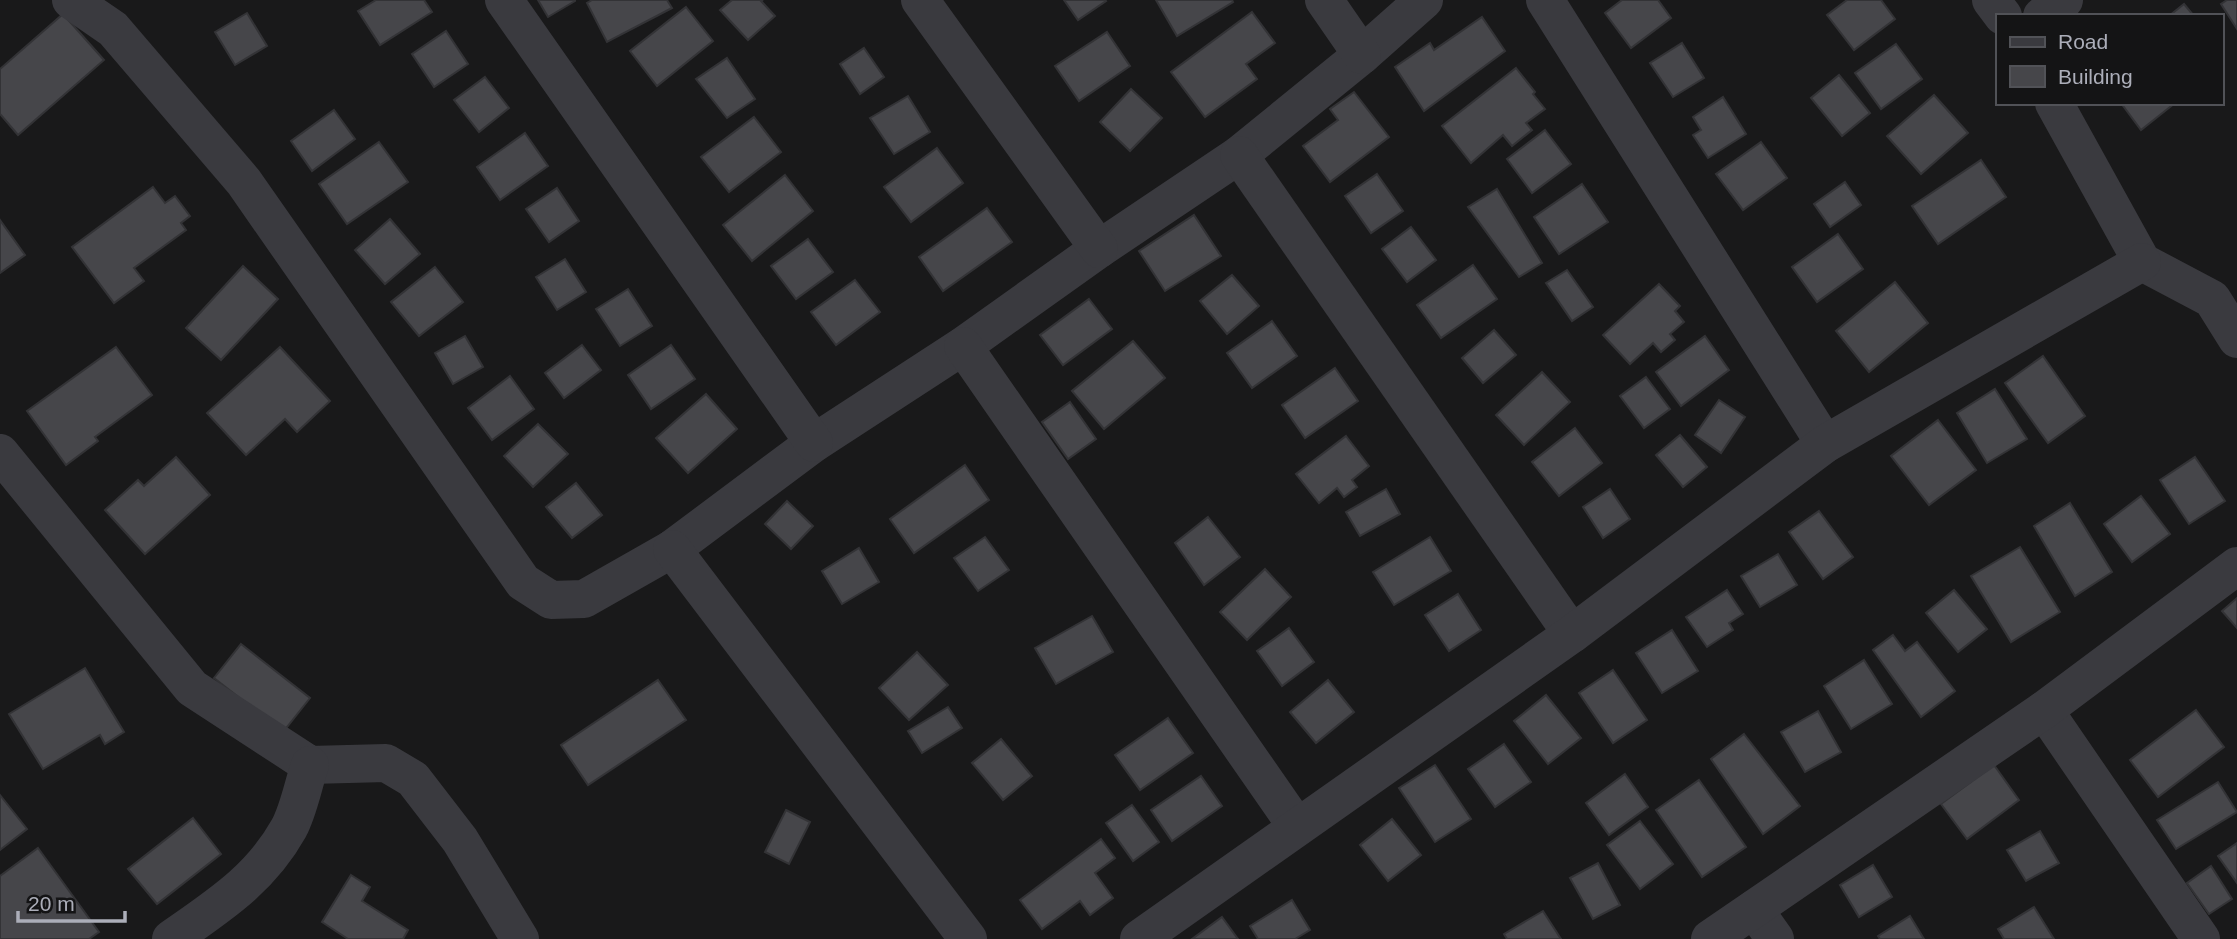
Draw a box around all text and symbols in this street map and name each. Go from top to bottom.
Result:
legend [1996,14,2223,105]
text: Road [2058,30,2108,53]
text: Building [2058,65,2133,88]
scale bar [18,880,124,924]
text: 20 m [28,892,75,915]

